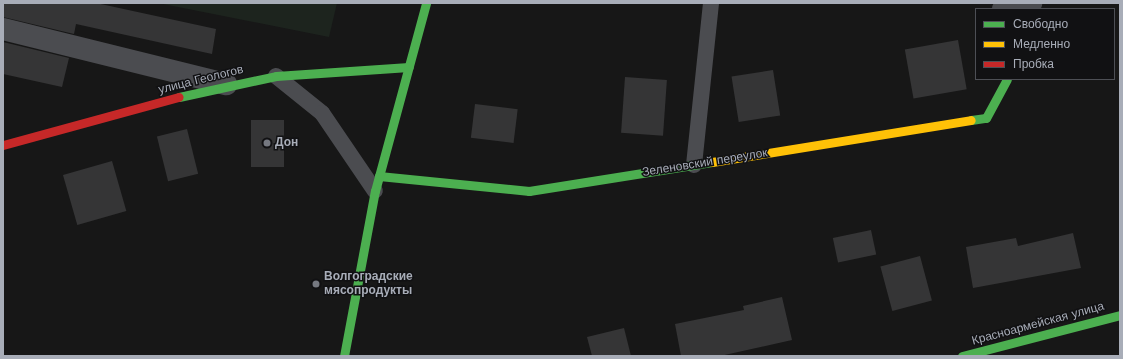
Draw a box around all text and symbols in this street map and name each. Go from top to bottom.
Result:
legend [975,8,1115,80]
text: Свободно [1013,17,1068,31]
text: Медленно [1013,37,1070,51]
text: Пробка [1013,57,1054,71]
street label: улица Геологов [157,63,245,97]
place label: Дон [275,136,298,150]
marker: Дон [262,138,272,148]
street label: Зеленовский переулок [641,146,769,180]
place label: Волгоградские мясопродукты [324,270,413,298]
marker: Волгоградские мясопродукты [311,279,321,289]
street label: Красноармейская улица [970,299,1106,349]

